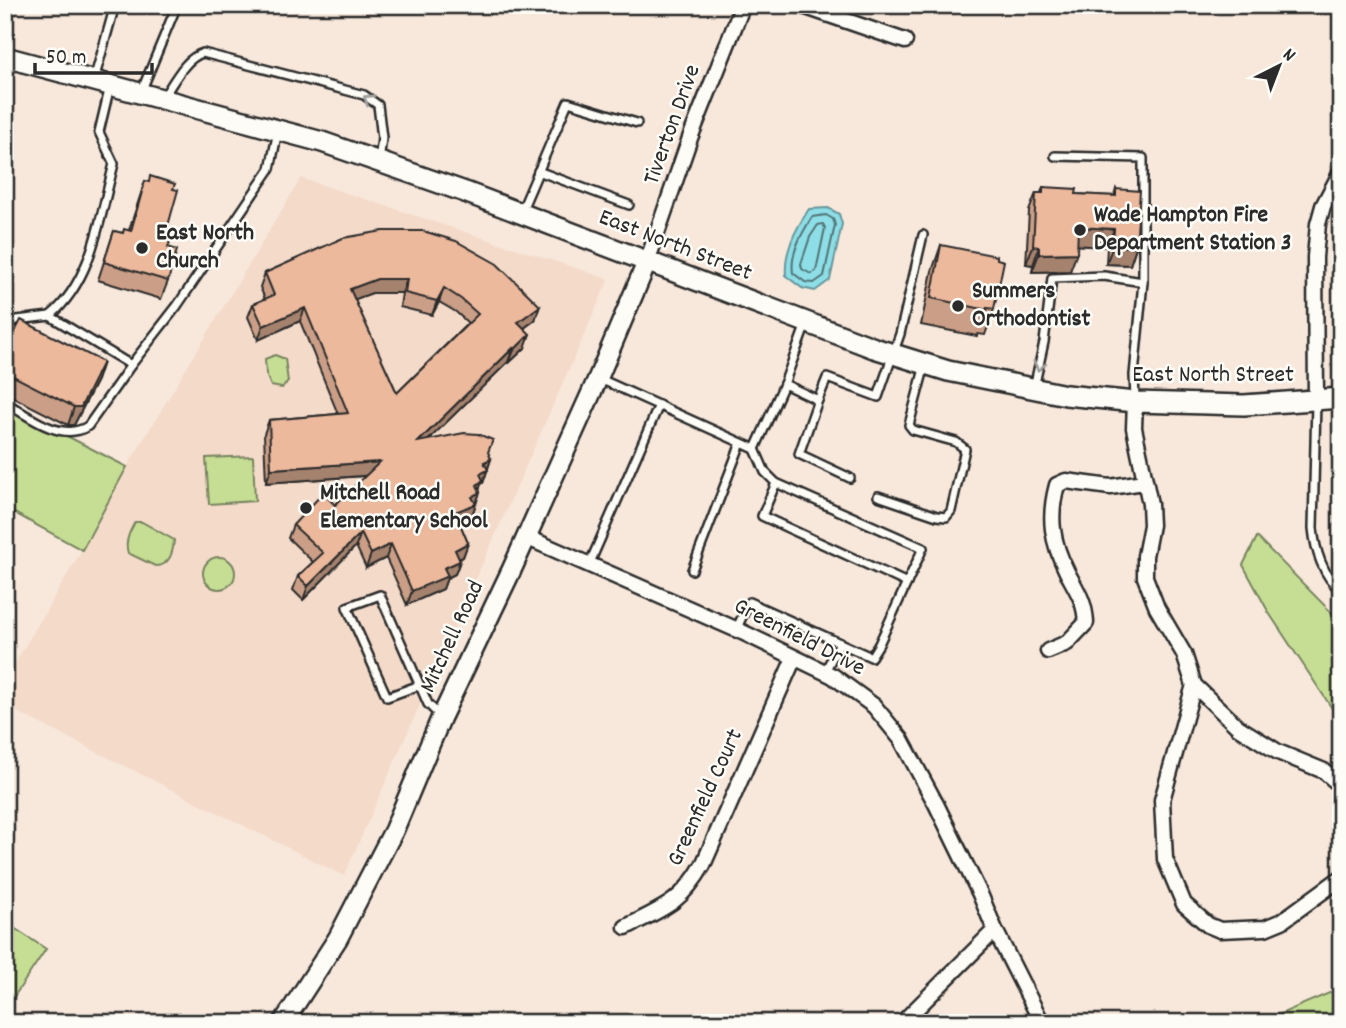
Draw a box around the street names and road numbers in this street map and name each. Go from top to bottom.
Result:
street label: Tiverton Drive [636,60,710,190]
street label: East North Street [593,201,757,291]
street label: East North Street [1132,359,1294,393]
street label: Mitchell Road [412,575,494,699]
street label: Greenfield Drive [727,590,871,686]
street label: Greenfield Court [659,724,753,872]

